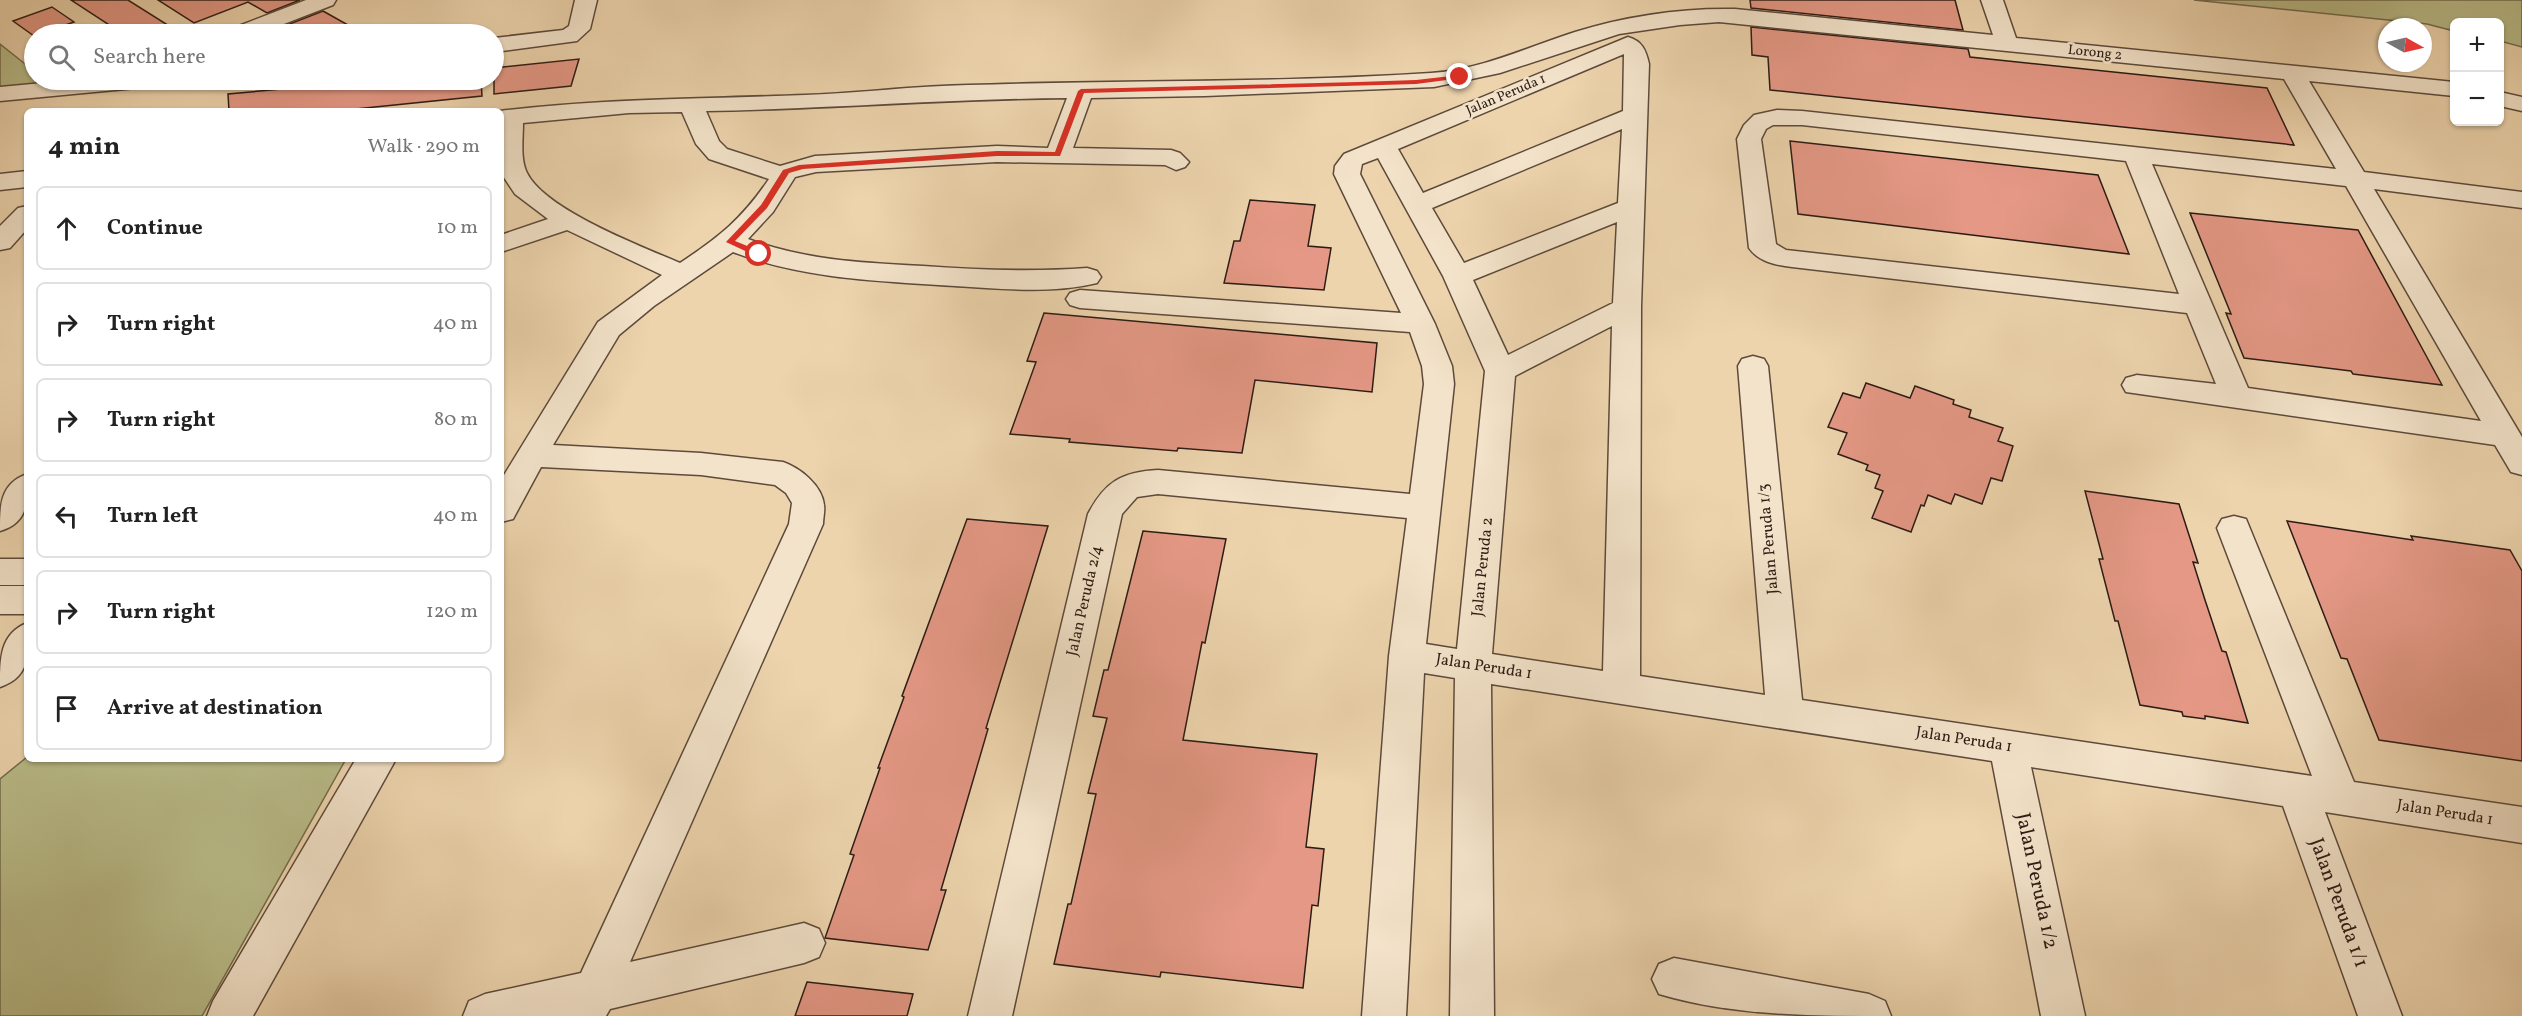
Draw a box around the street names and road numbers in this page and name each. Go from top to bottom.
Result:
street label: Lorong 2 [2067,41,2123,65]
street label: Jalan Peruda 1 [1463,70,1549,120]
street label: Jalan Peruda 1/3 [1753,483,1785,595]
street label: Jalan Peruda 2 [1467,516,1499,618]
street label: Jalan Peruda 2/4 [1062,543,1108,659]
street label: Jalan Peruda 1 [1434,649,1534,685]
street label: Jalan Peruda 1 [1914,722,2014,758]
street label: Jalan Peruda 1 [2395,795,2495,831]
street label: Jalan Peruda 1/2 [2008,810,2064,952]
street label: Jalan Peruda 1/1 [2302,834,2374,972]

